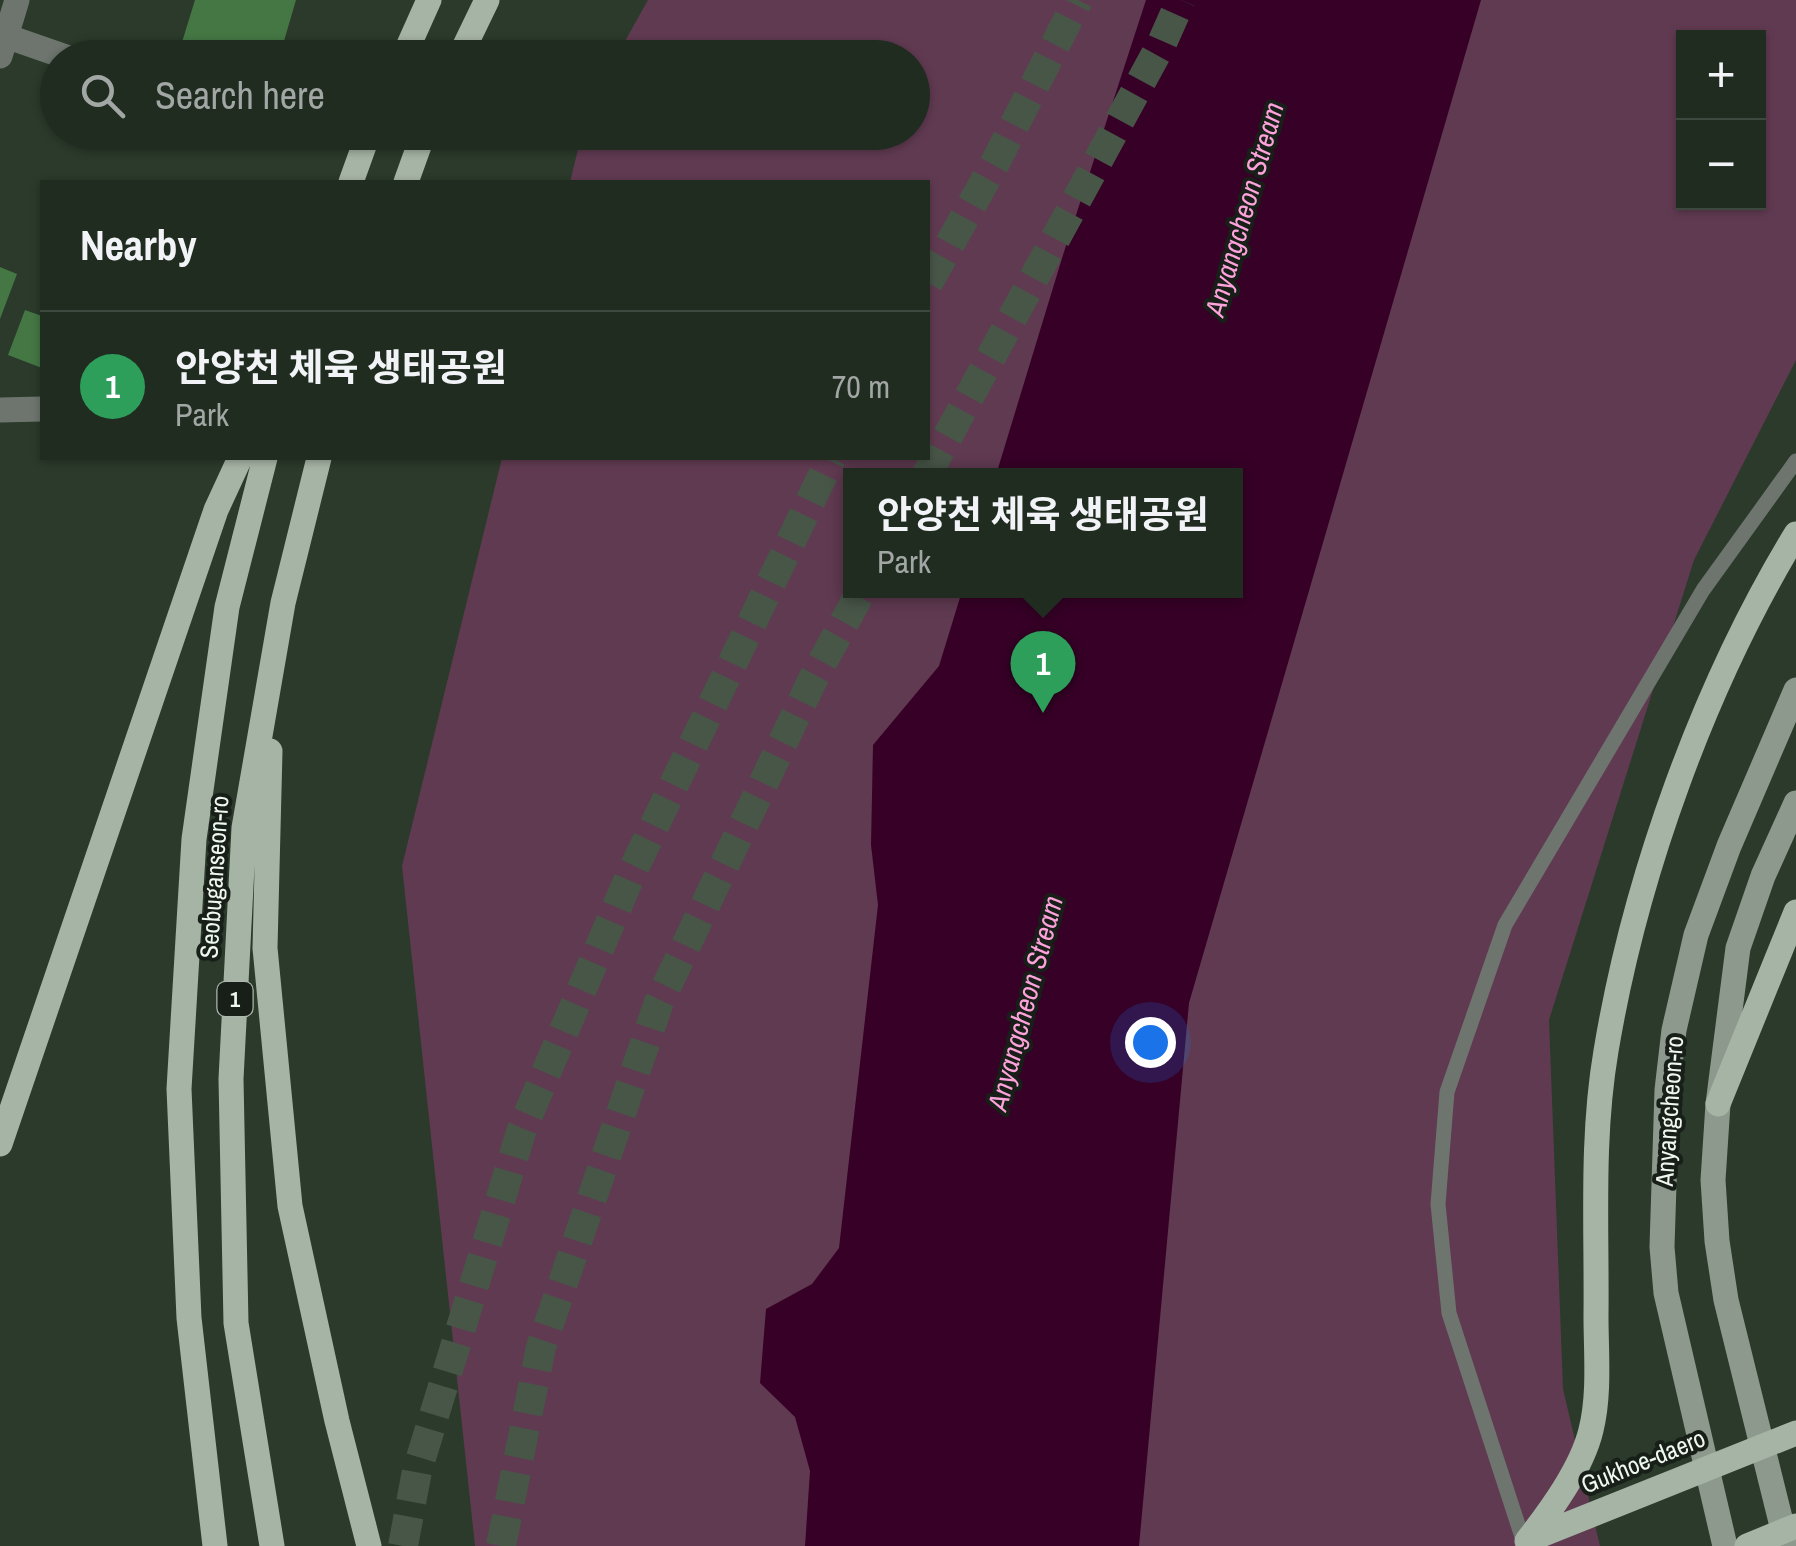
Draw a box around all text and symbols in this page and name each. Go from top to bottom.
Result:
map controls [1676,30,1766,210]
button: + [1676,30,1766,120]
search box [40,40,930,150]
icon: search [75,68,130,123]
text: Search here [155,70,325,121]
water label: Anyangcheon Stream [1195,98,1293,322]
button: − [1676,120,1766,210]
text: Nearby [80,217,197,273]
text: 안양천 체육 생태공원 [175,342,507,393]
text: 1 [105,365,120,408]
text: 70 m [832,365,890,408]
text: Park [175,393,229,436]
popup [843,468,1243,598]
text: 안양천 체육 생태공원 [877,489,1209,540]
text: Park [877,540,931,583]
pin: 1 [1010,630,1076,713]
street label: Seobuganseon-ro [191,795,237,959]
water label: Anyangcheon Stream [978,891,1072,1116]
road number: 1 [218,982,252,1016]
your location [1125,1017,1176,1068]
street label: Anyangcheon-ro [1647,1035,1691,1188]
street label: Gukhoe-daero [1576,1421,1710,1501]

